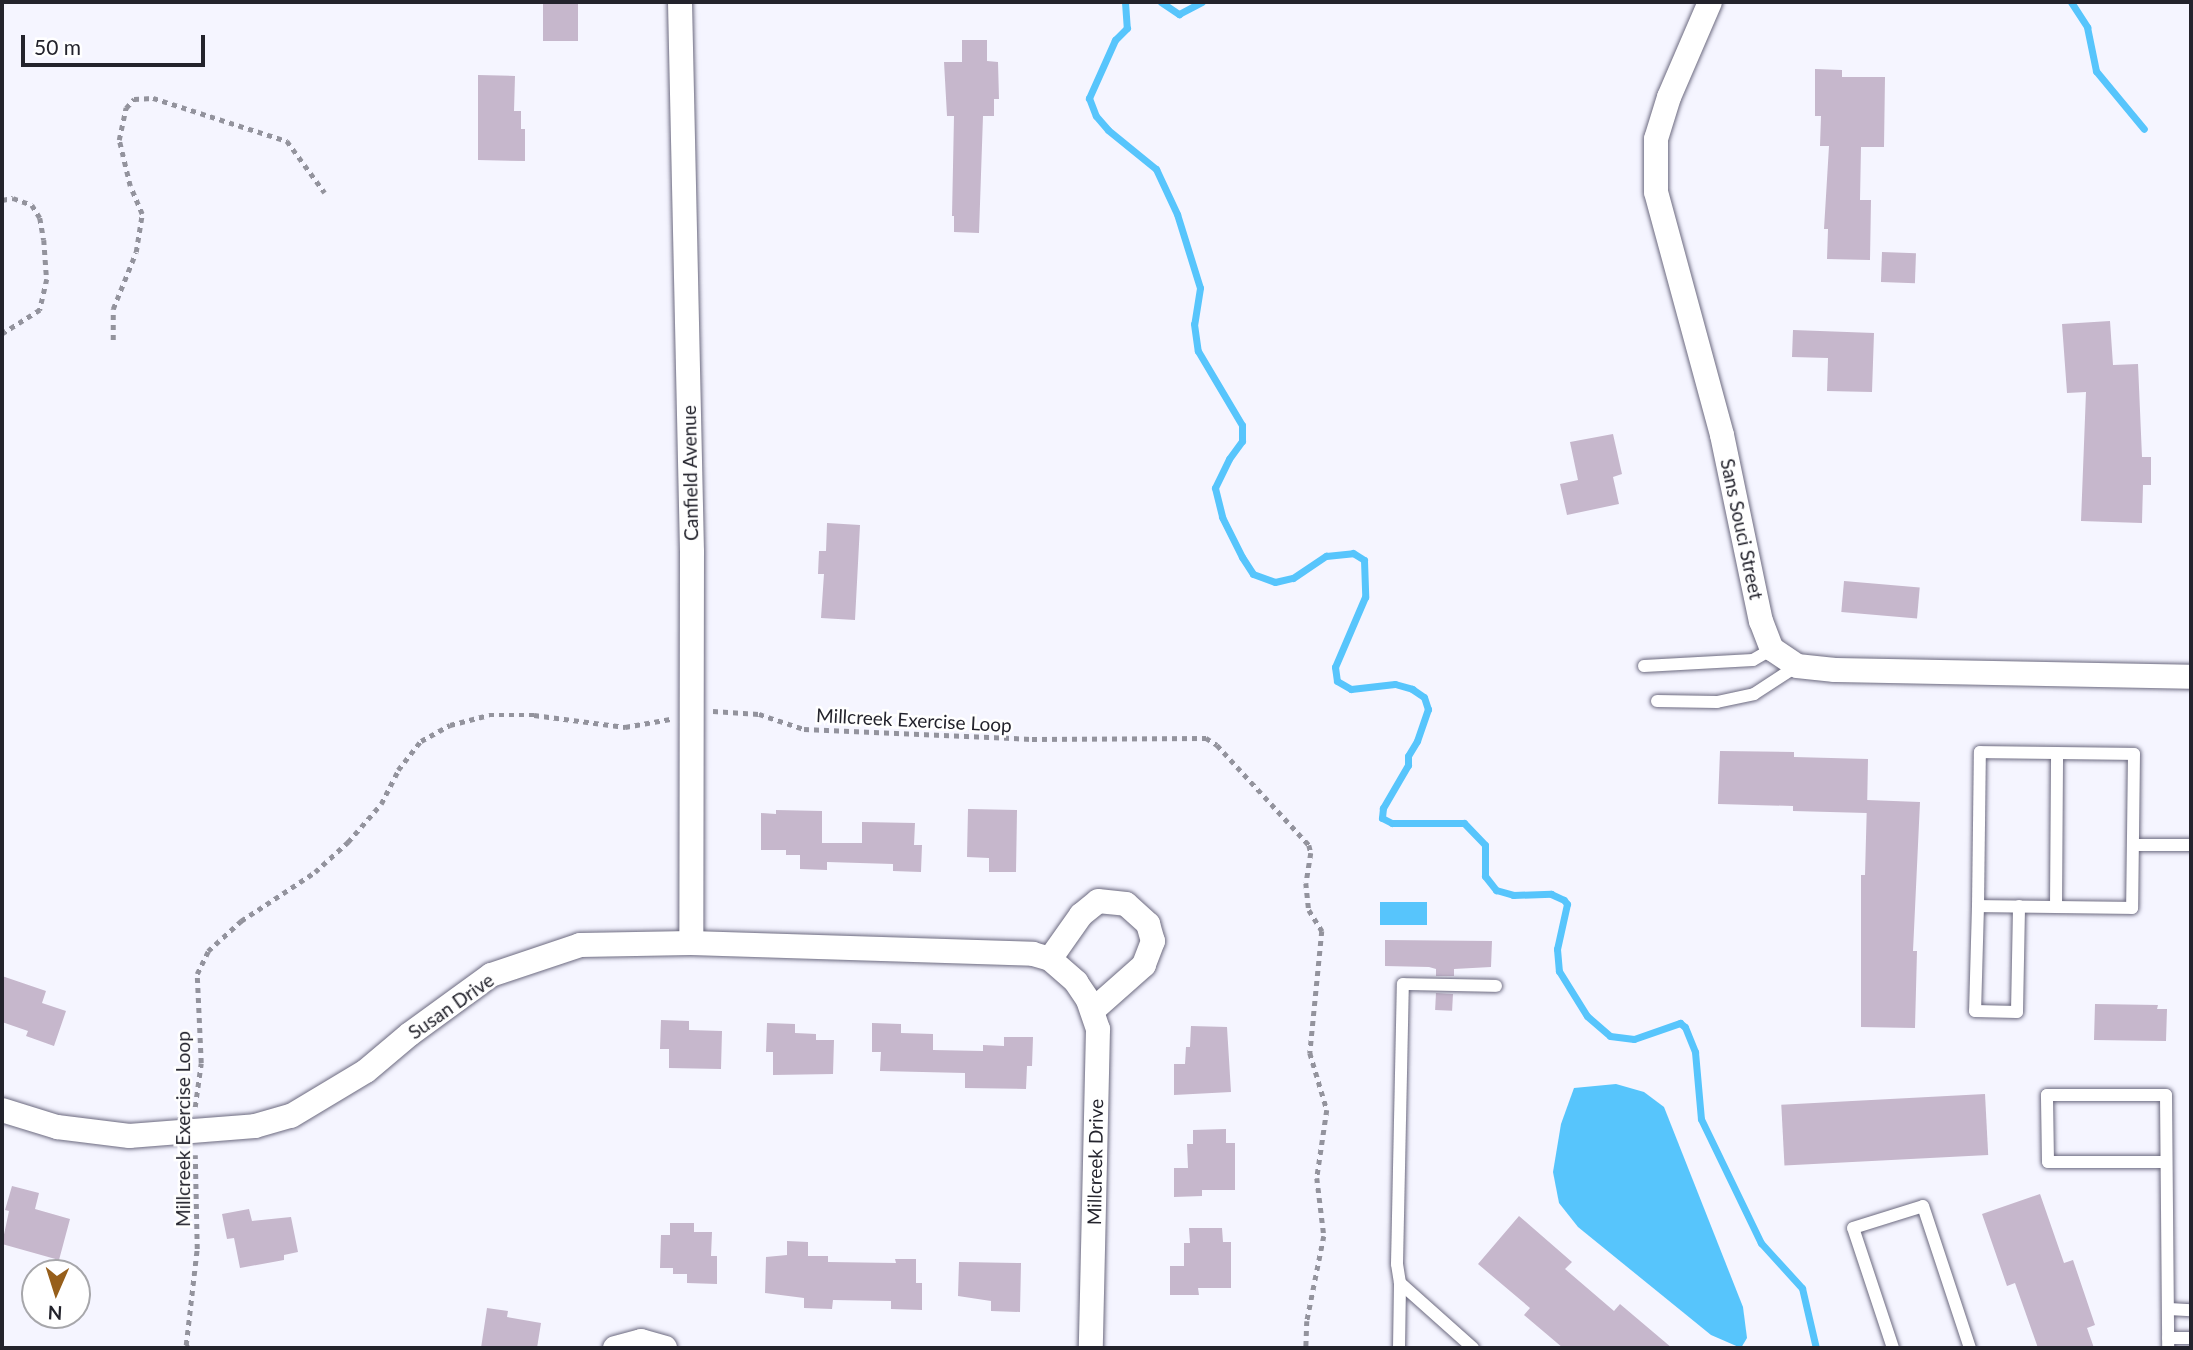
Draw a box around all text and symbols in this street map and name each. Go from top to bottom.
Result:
scale bar [24,21,208,65]
text: 50 m [34,34,81,59]
street label: Canfield Avenue [677,405,703,541]
street label: Sans Souci Street [1716,456,1768,602]
street label: Millcreek Exercise Loop [816,703,1012,737]
street label: Susan Drive [404,968,498,1044]
street label: Millcreek Exercise Loop [172,1031,194,1227]
street label: Millcreek Drive [1082,1099,1108,1225]
north arrow [21,1259,91,1329]
text: N [47,1302,63,1325]

